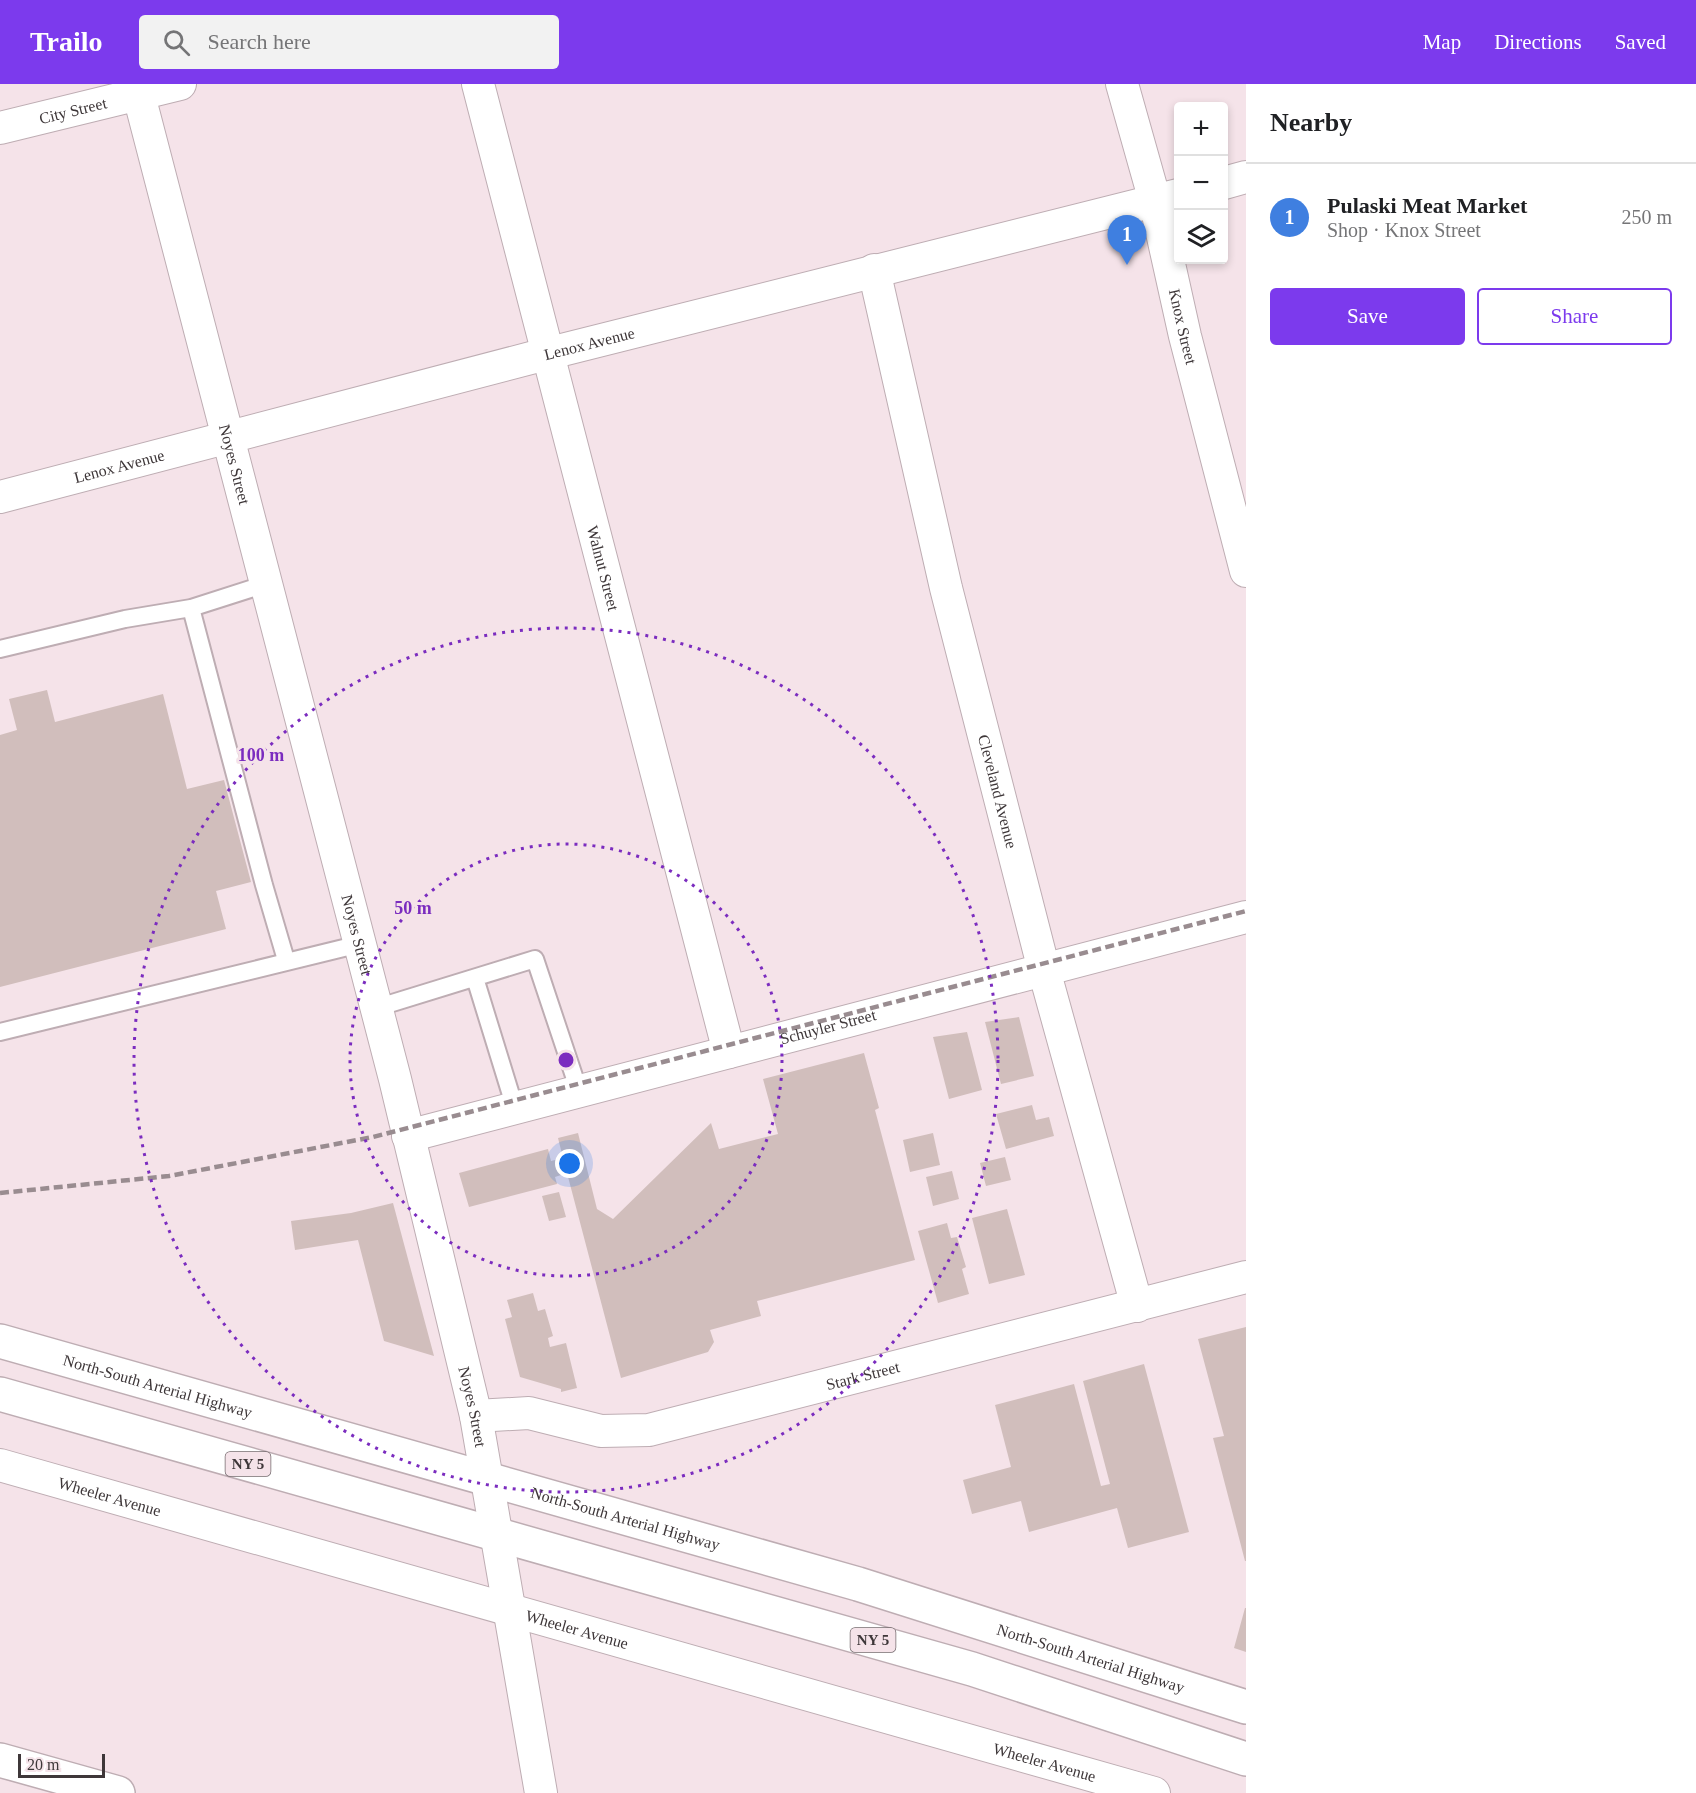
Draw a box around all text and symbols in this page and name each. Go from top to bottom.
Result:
search box [139,15,559,69]
text: Trailo [30,26,103,57]
icon: search [160,26,193,59]
text: Search here [208,29,311,54]
text: Map [1423,30,1461,54]
text: Directions [1494,30,1582,54]
text: Saved [1615,30,1666,54]
street label: City Street [37,94,109,127]
map controls [1174,102,1228,264]
button: + [1174,102,1228,156]
text: Nearby [1270,108,1352,137]
button: − [1174,156,1228,210]
text: Pulaski Meat Market [1327,193,1527,218]
text: 1 [1285,206,1295,228]
text: 250 m [1621,206,1672,228]
button: layers [1174,210,1228,264]
pin: 1 [1108,216,1146,265]
text: Shop · Knox Street [1327,219,1481,241]
street label: Knox Street [1166,287,1200,366]
button: Save [1270,288,1465,345]
button: Share [1477,288,1672,345]
street label: Lenox Avenue [542,324,636,363]
street label: Noyes Street [216,423,253,507]
street label: Lenox Avenue [72,446,166,486]
street label: Walnut Street [584,524,622,613]
street label: Cleveland Avenue [975,733,1020,850]
text: 100 m [238,745,284,765]
street label: Noyes Street [338,893,376,977]
text: 50 m [394,898,432,918]
street label: Schuyler Street [778,1006,878,1047]
centre of rings [556,1050,576,1070]
your location [555,1149,584,1178]
street label: North-South Arterial Highway [61,1351,254,1422]
street label: Stark Street [824,1358,902,1393]
street label: Noyes Street [455,1365,489,1449]
road number: NY 5 [226,1452,270,1476]
street label: Wheeler Avenue [56,1474,163,1519]
street label: North-South Arterial Highway [529,1484,722,1554]
street label: Wheeler Avenue [524,1607,630,1652]
street label: North-South Arterial Highway [995,1621,1186,1697]
road number: NY 5 [850,1628,896,1652]
street label: Wheeler Avenue [991,1740,1098,1785]
scale bar [18,1751,105,1778]
text: 20 m [27,1756,59,1773]

